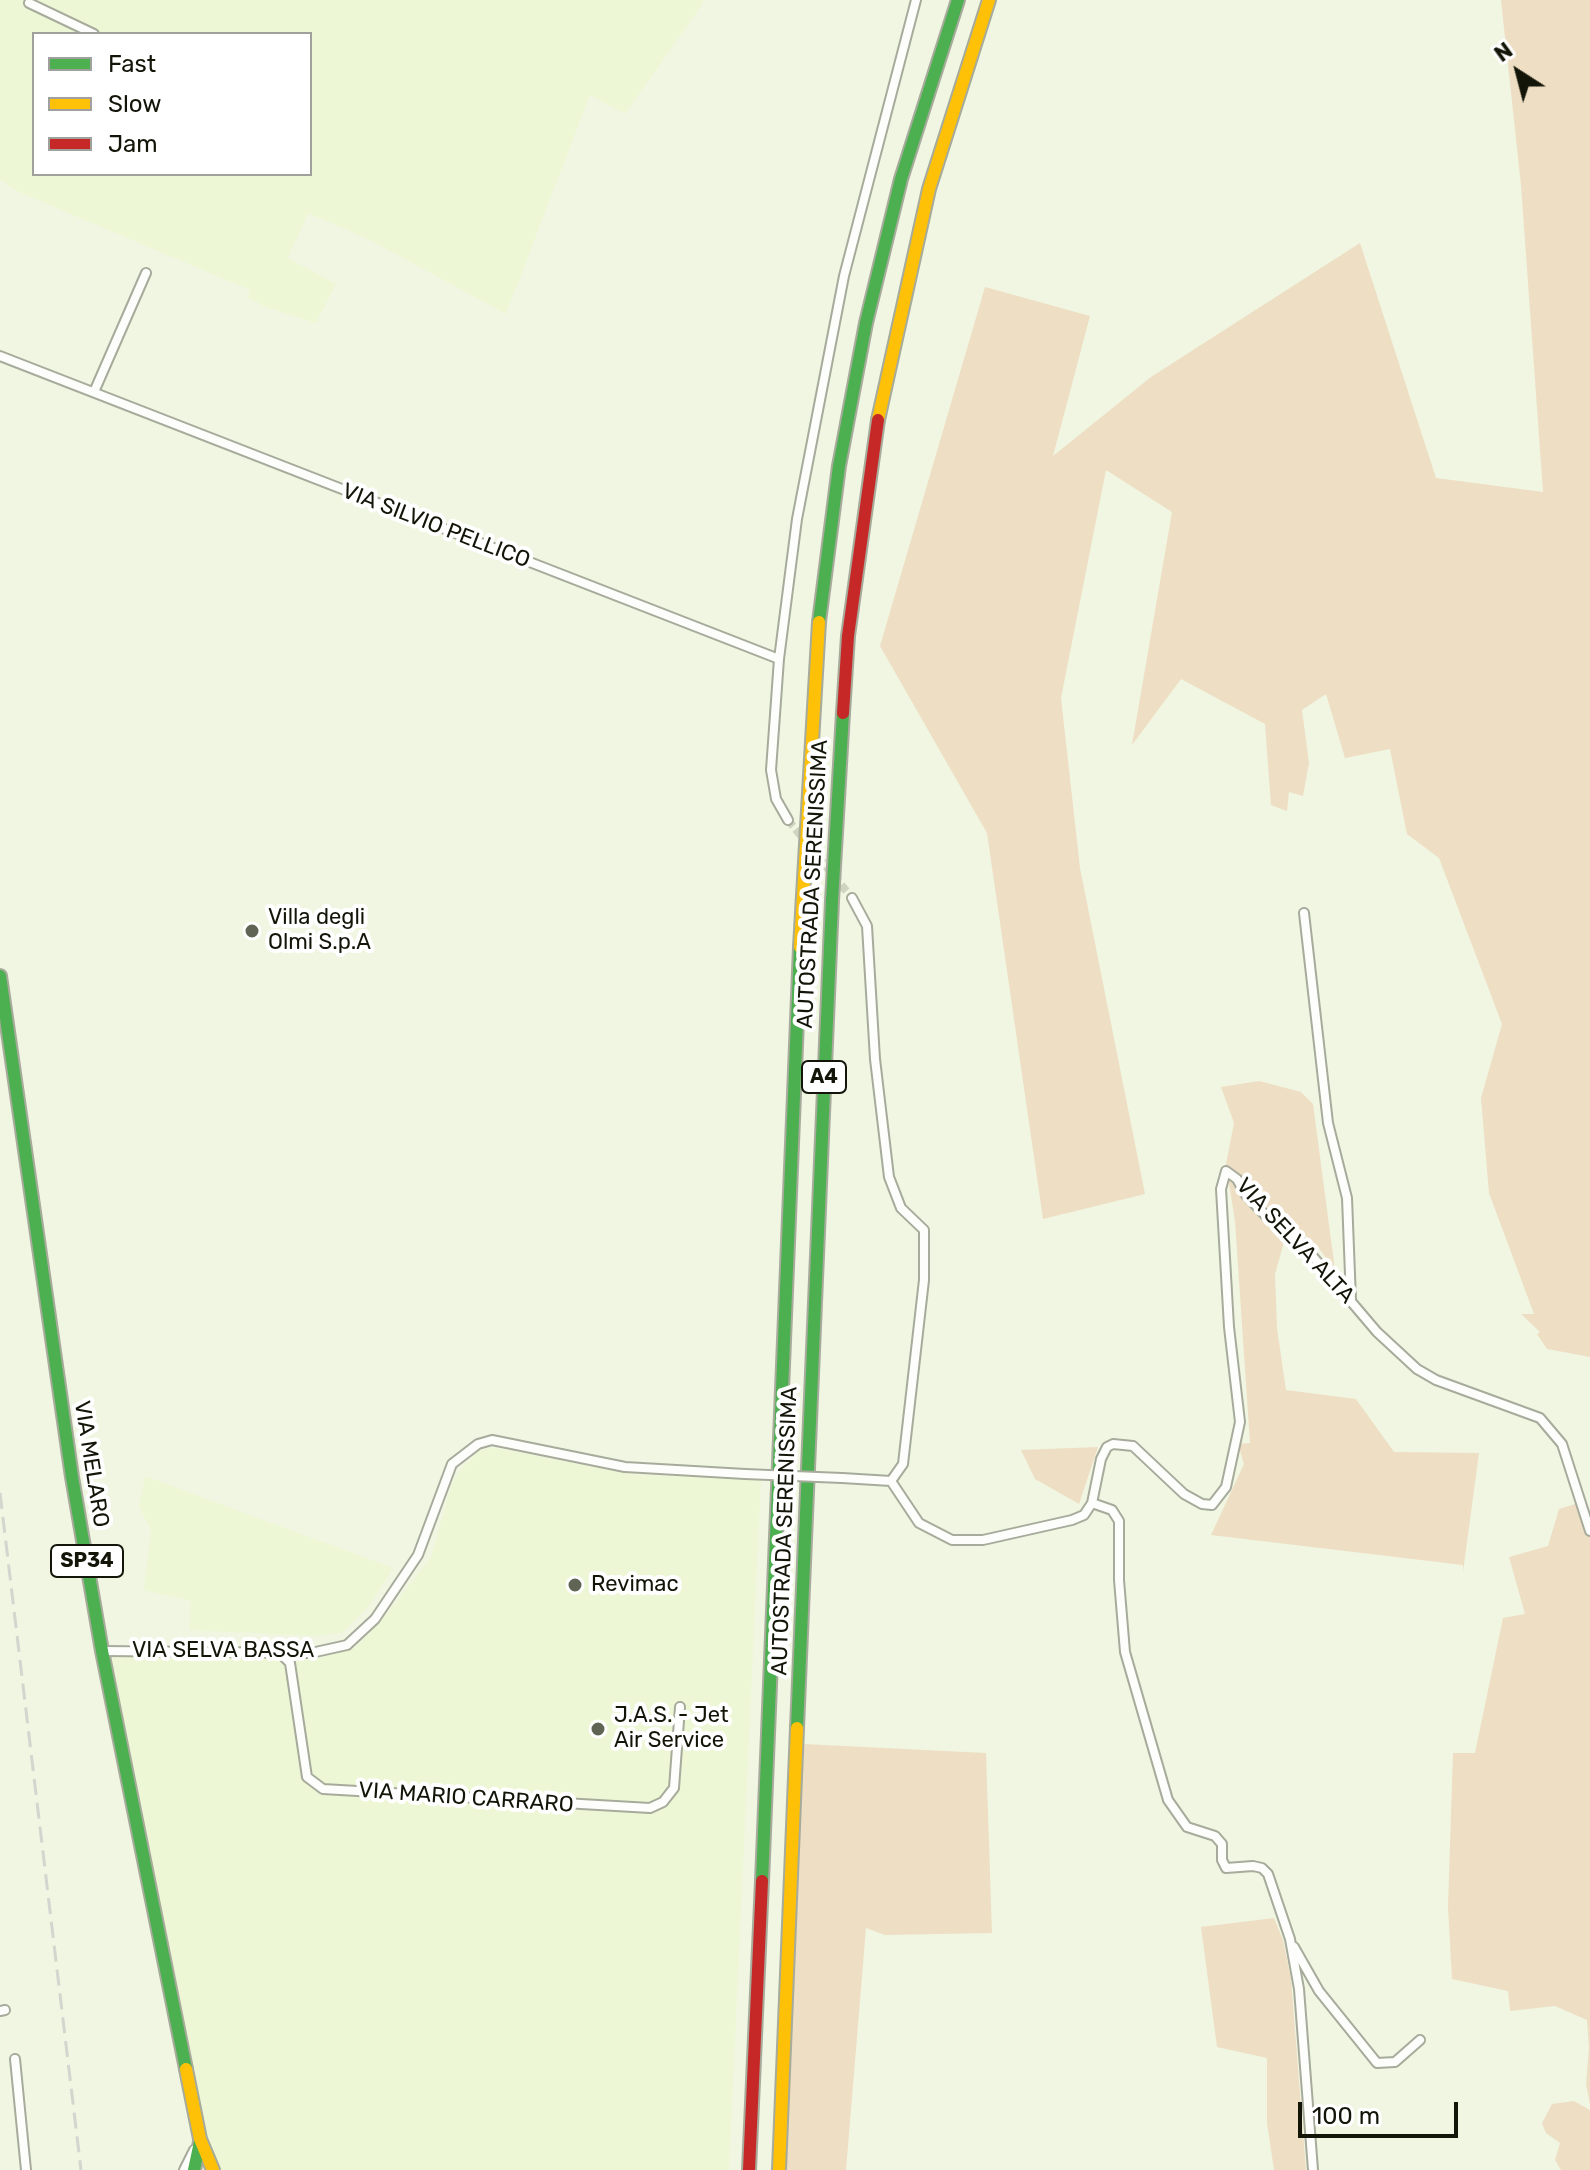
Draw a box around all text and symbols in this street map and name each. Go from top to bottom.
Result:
legend [32,32,312,176]
north arrow [1478,32,1558,112]
text: N [1489,37,1518,68]
text: Fast [108,50,156,78]
text: Slow [108,90,161,118]
text: Jam [108,130,158,158]
street label: VIA SILVIO PELLICO [338,478,534,574]
street label: AUTOSTRADA SERENISSIMA [792,739,834,1029]
place label: Villa degli Olmi S.p.A [268,905,371,956]
marker: Villa degli Olmi S.p.A [243,922,261,940]
road number: A4 [802,1061,846,1093]
street label: VIA SELVA ALTA [1230,1173,1360,1309]
street label: AUTOSTRADA SERENISSIMA [767,1386,803,1676]
street label: VIA MELARO [68,1399,114,1529]
road number: SP34 [51,1545,123,1577]
place label: Revimac [591,1572,679,1598]
marker: Revimac [566,1576,584,1594]
street label: VIA SELVA BASSA [132,1638,314,1664]
place label: J.A.S. - Jet Air Service [614,1703,729,1754]
marker: J.A.S. - Jet Air Service [589,1720,607,1738]
street label: VIA MARIO CARRARO [358,1777,574,1819]
scale bar [1302,2086,1462,2136]
text: 100 m [1312,2102,1380,2130]

